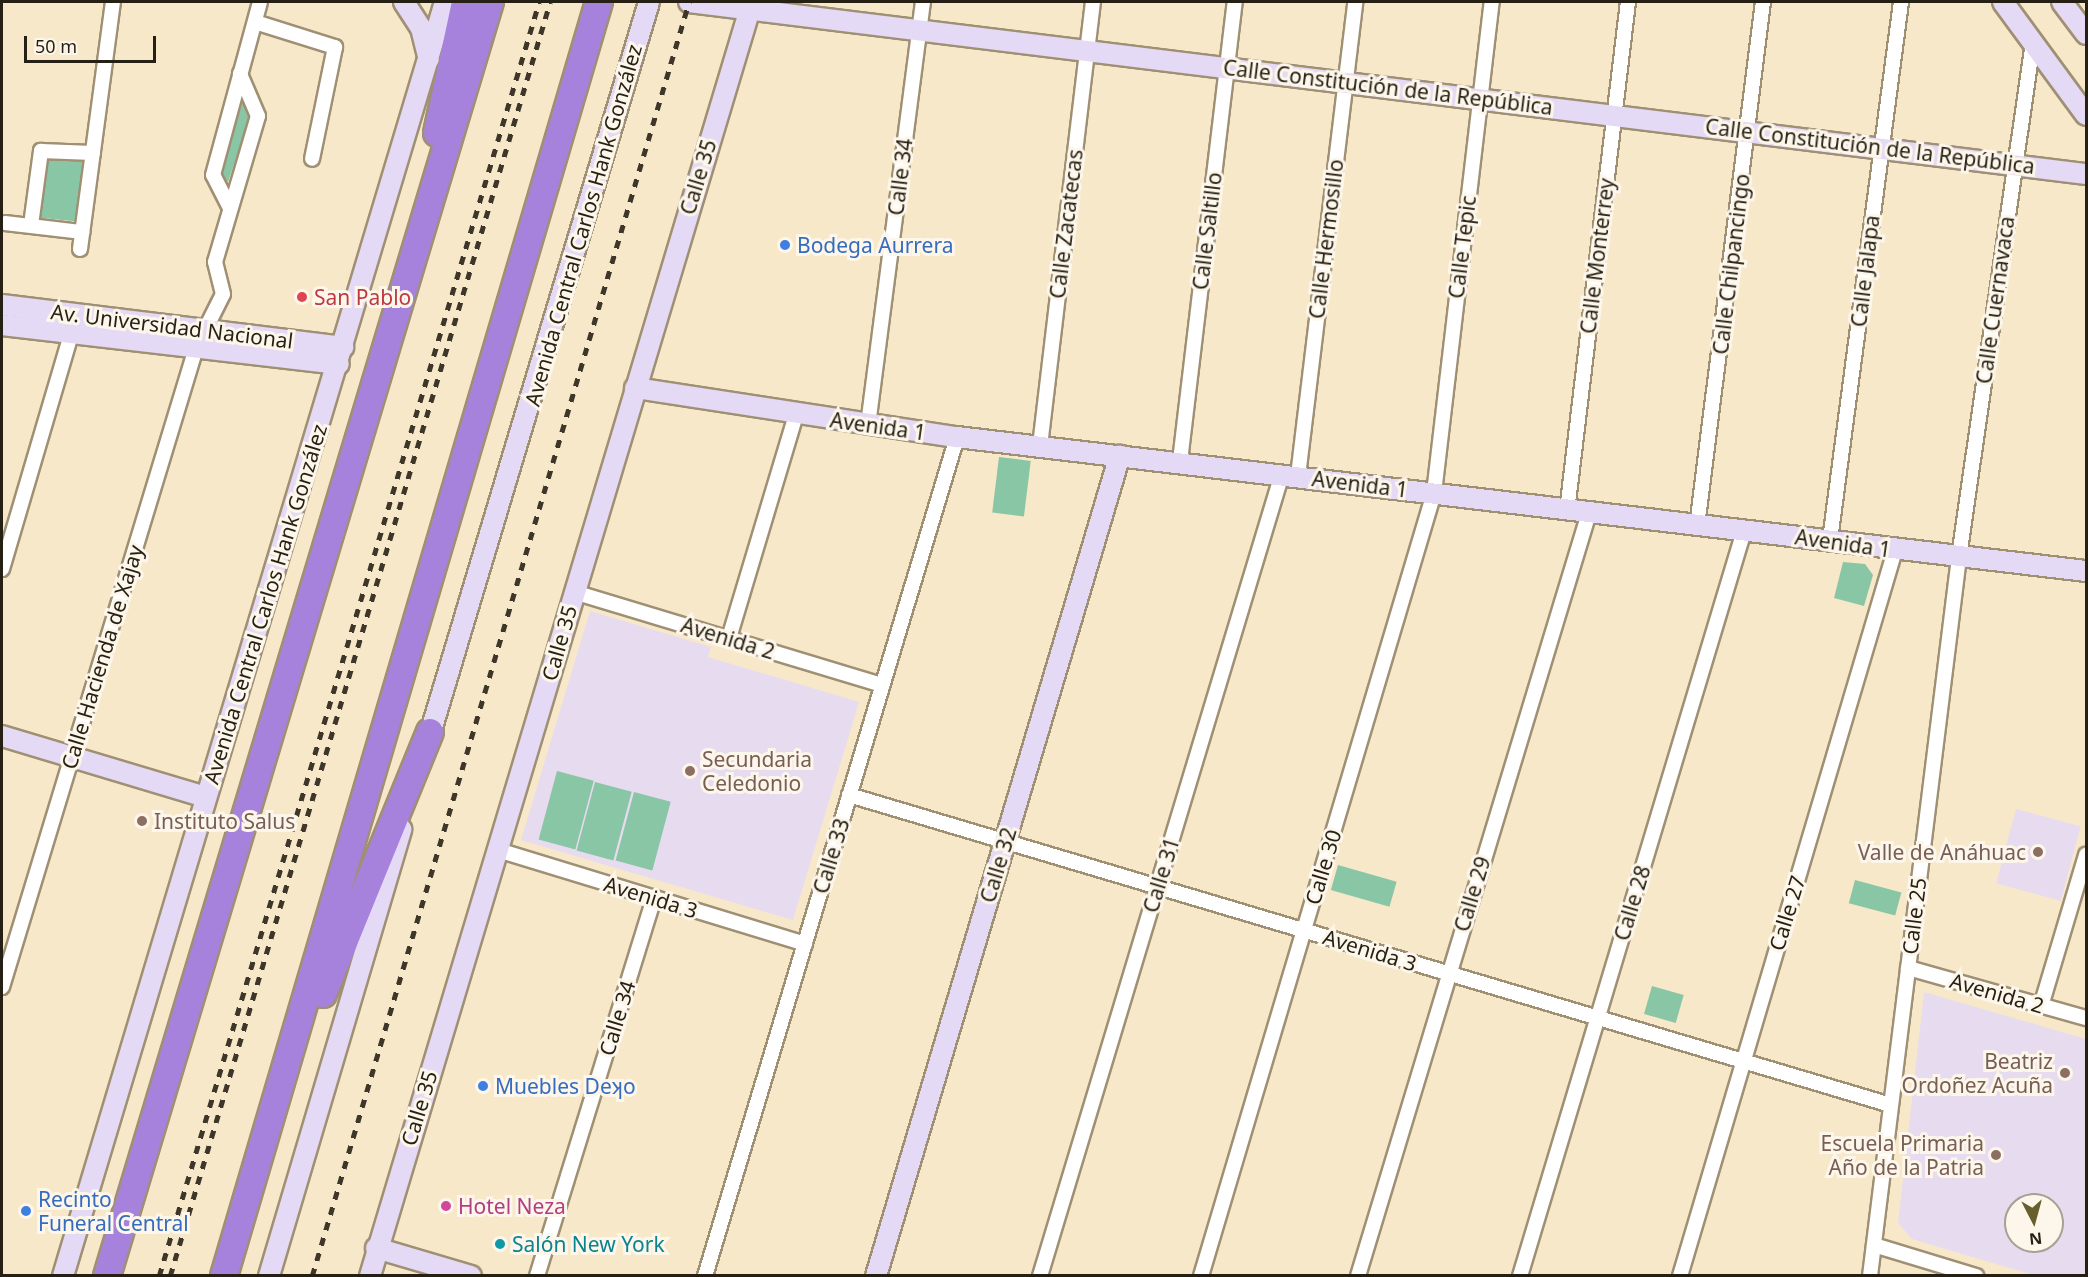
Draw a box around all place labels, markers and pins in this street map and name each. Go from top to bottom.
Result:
place label: Bodega Aurrera [797,232,953,258]
marker: Bodega Aurrera [778,238,792,252]
place label: San Pablo [314,284,411,310]
marker: San Pablo [295,290,309,304]
place label: Secundaria Celedonio [702,746,812,796]
marker: Secundaria Celedonio [683,764,697,778]
place label: Instituto Salus [154,808,295,834]
marker: Instituto Salus [135,814,149,828]
place label: Valle de Anáhuac [1858,839,2026,865]
marker: Valle de Anáhuac [2031,845,2045,859]
place label: Beatriz Ordoñez Acuña [1902,1048,2053,1098]
marker: Beatriz Ordoñez Acuña [2058,1066,2072,1080]
place label: Muebles Deʞo [495,1073,636,1099]
marker: Muebles Deʞo [476,1079,490,1093]
place label: Escuela Primaria Año de la Patria [1821,1130,1984,1180]
marker: Escuela Primaria Año de la Patria [1989,1148,2003,1162]
place label: Recinto Funeral Central [38,1186,189,1236]
place label: Hotel Neza [458,1193,566,1219]
marker: Hotel Neza [439,1199,453,1213]
marker: Recinto Funeral Central [19,1204,33,1218]
place label: Salón New York [512,1231,665,1257]
marker: Salón New York [493,1237,507,1251]

